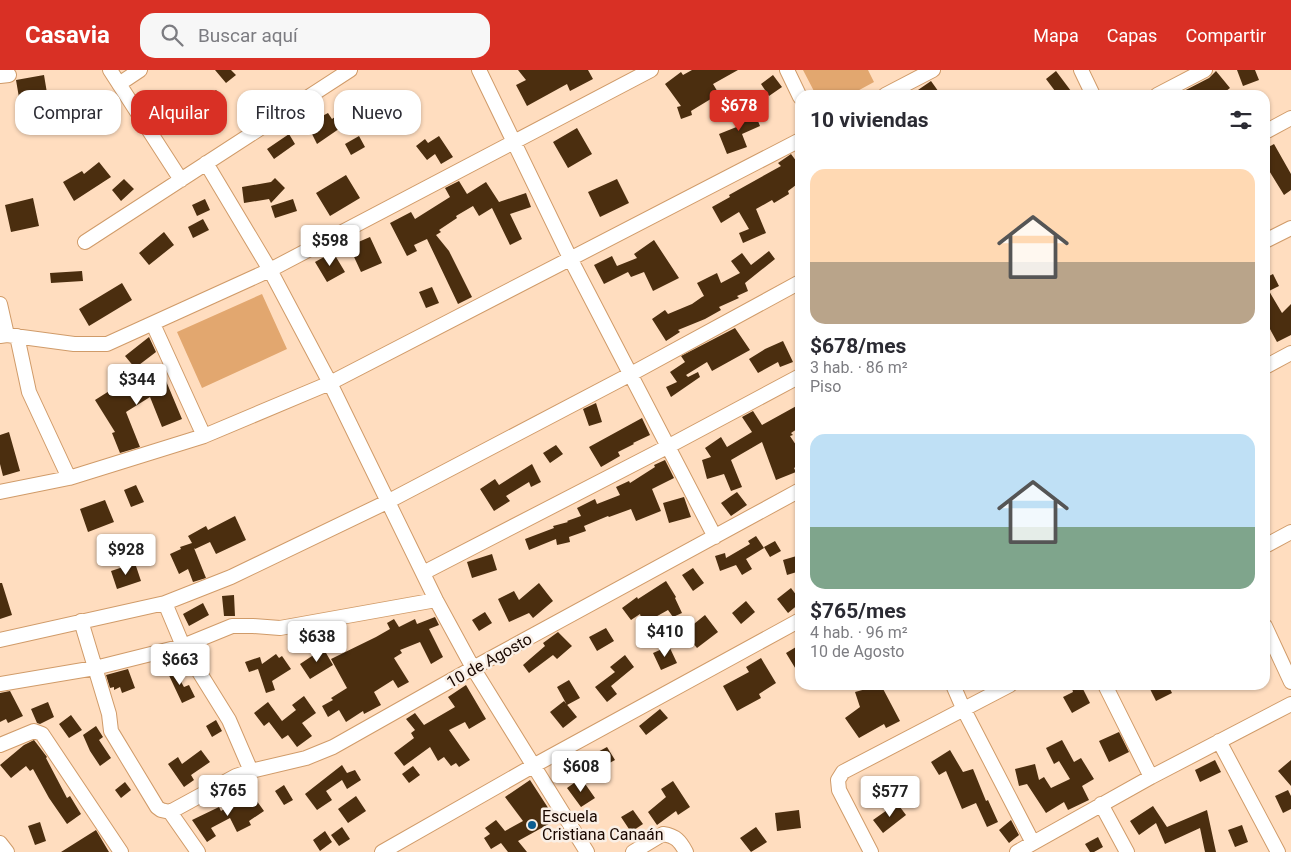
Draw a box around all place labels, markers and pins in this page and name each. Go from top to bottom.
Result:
pin: $678 [709,90,769,132]
pin: $598 [300,224,360,267]
pin: $344 [107,364,167,406]
pin: $928 [96,534,156,576]
pin: $410 [635,616,695,658]
pin: $638 [287,620,347,663]
pin: $663 [150,644,210,686]
pin: $608 [551,750,611,793]
pin: $765 [198,774,258,817]
pin: $577 [860,776,920,818]
place label: Escuela Cristiana Canaán [542,807,664,844]
marker: Escuela Cristiana Canaán [526,819,538,831]

